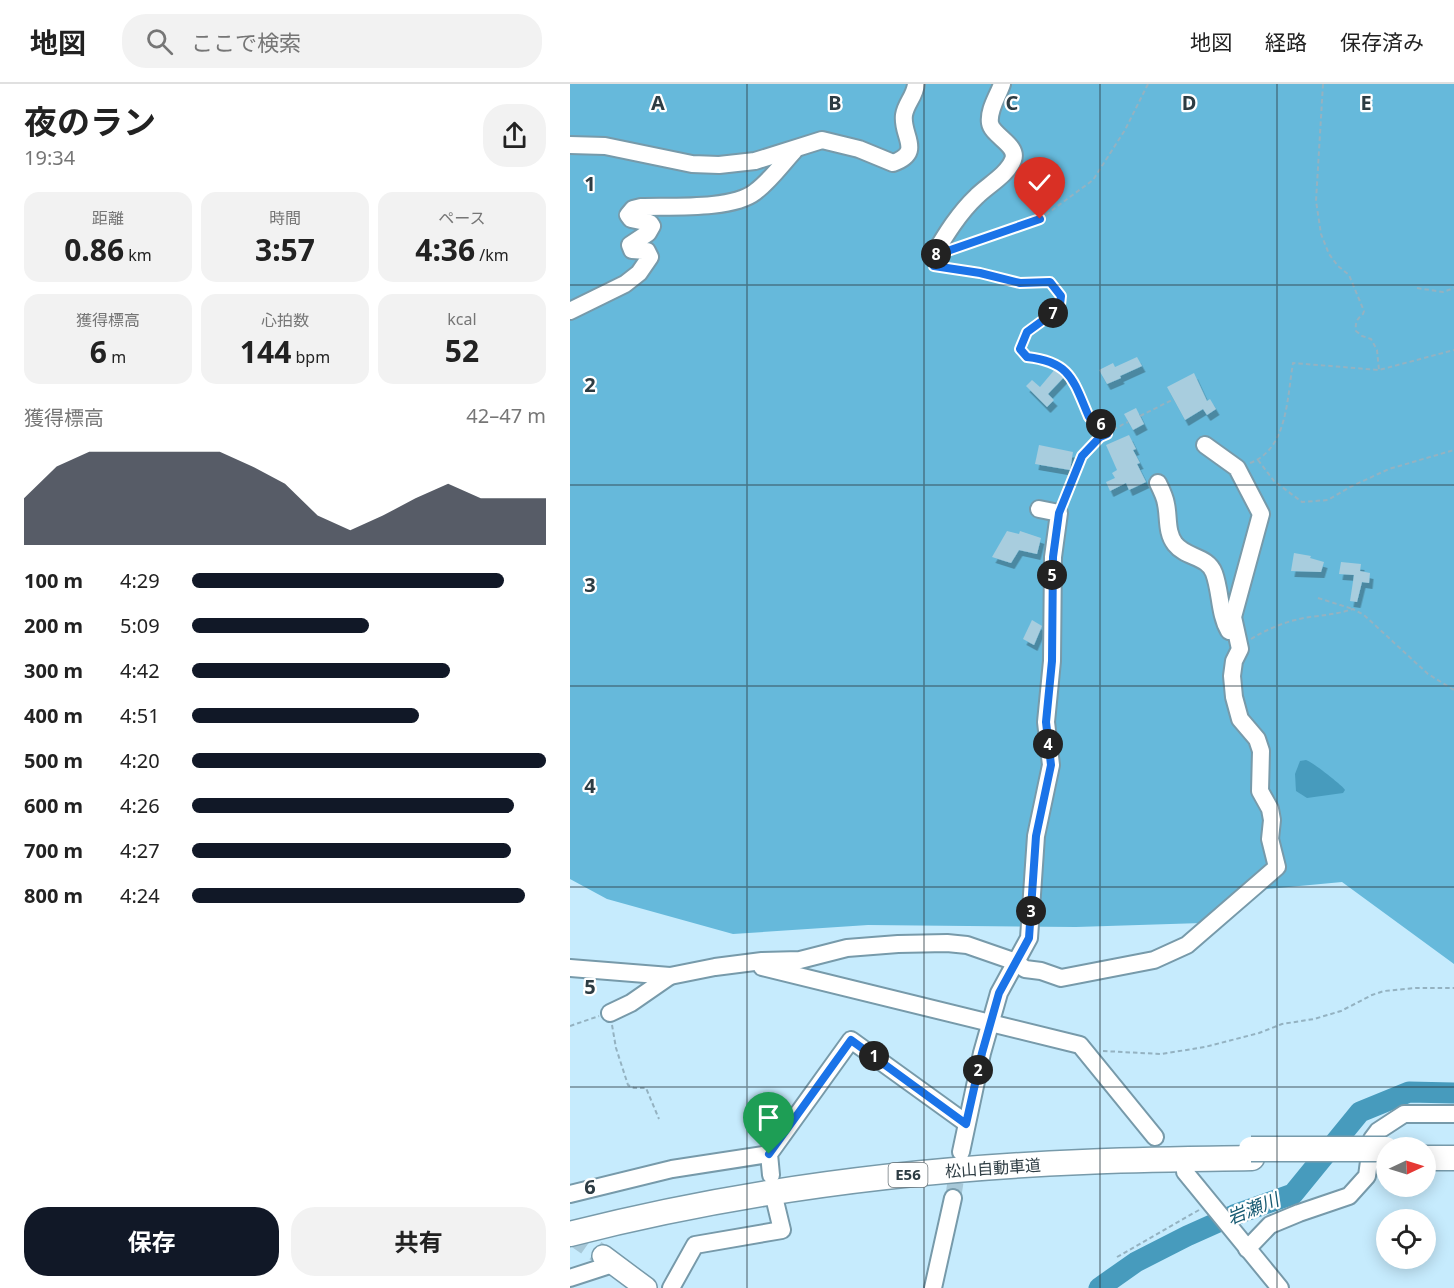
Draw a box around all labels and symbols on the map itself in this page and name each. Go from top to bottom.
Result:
text: A [651,89,665,116]
text: B [828,89,842,116]
text: C [1006,89,1019,116]
text: D [1182,89,1196,116]
text: E [1360,89,1372,116]
pin [1014,157,1065,219]
text: 1 [584,170,596,197]
pin: 8 [921,239,951,269]
pin: 7 [1038,298,1068,328]
text: 2 [584,371,596,398]
pin: 6 [1086,409,1116,439]
pin: 5 [1037,560,1067,590]
text: 3 [584,571,596,598]
pin: 4 [1033,729,1063,759]
text: 4 [584,772,596,799]
pin: 3 [1016,896,1046,926]
text: 5 [584,973,596,1000]
pin: 1 [859,1041,889,1071]
pin: 2 [963,1055,993,1085]
pin [743,1092,794,1154]
north arrow [1376,1137,1436,1197]
street label: 松山自動車道 [944,1154,1042,1182]
road number: E56 [888,1163,928,1187]
text: 6 [584,1173,596,1200]
water label: 岩瀬川 [1223,1186,1284,1229]

